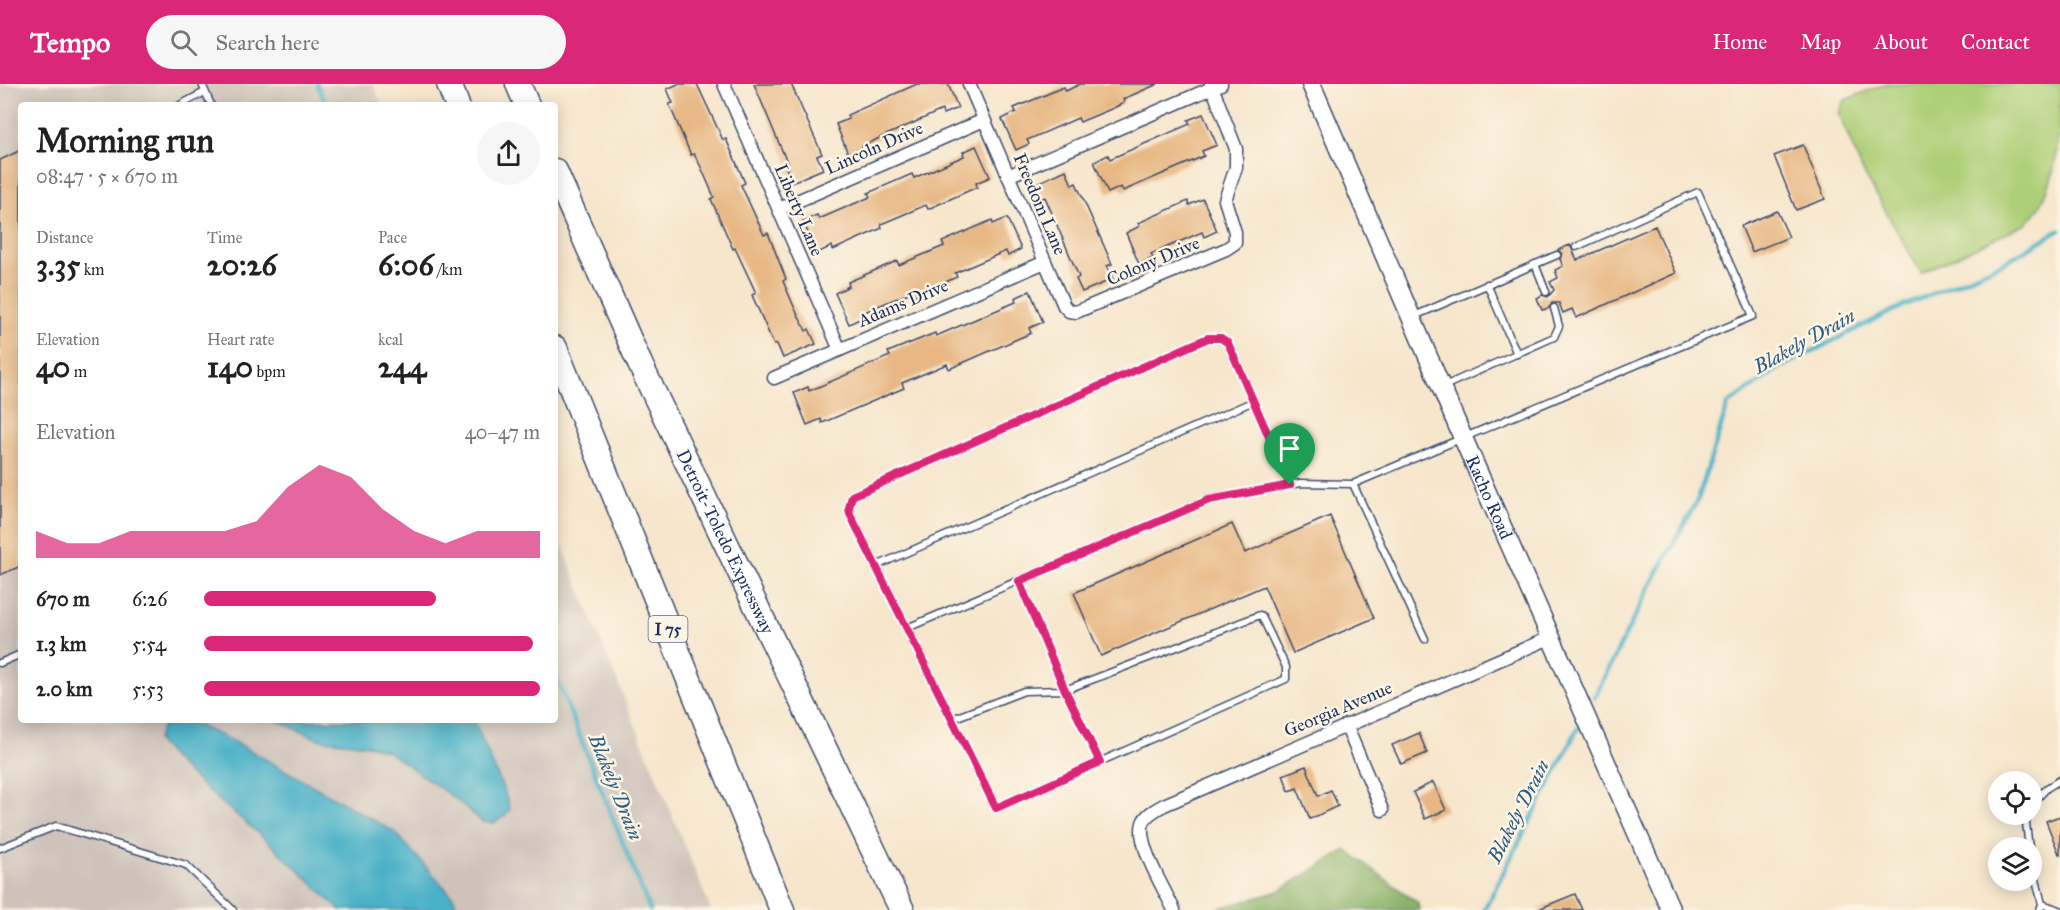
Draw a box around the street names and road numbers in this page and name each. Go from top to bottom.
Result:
street label: Lincoln Drive [822,117,926,179]
street label: Freedom Lane [1009,150,1071,258]
street label: Liberty Lane [770,161,828,259]
street label: Colony Drive [1103,232,1203,290]
street label: Adams Drive [854,274,951,332]
street label: Detroit-Toledo Expressway [672,446,779,638]
street label: Racho Road [1461,452,1517,543]
road number: I 75 [648,616,688,642]
street label: Georgia Avenue [1281,676,1396,743]

